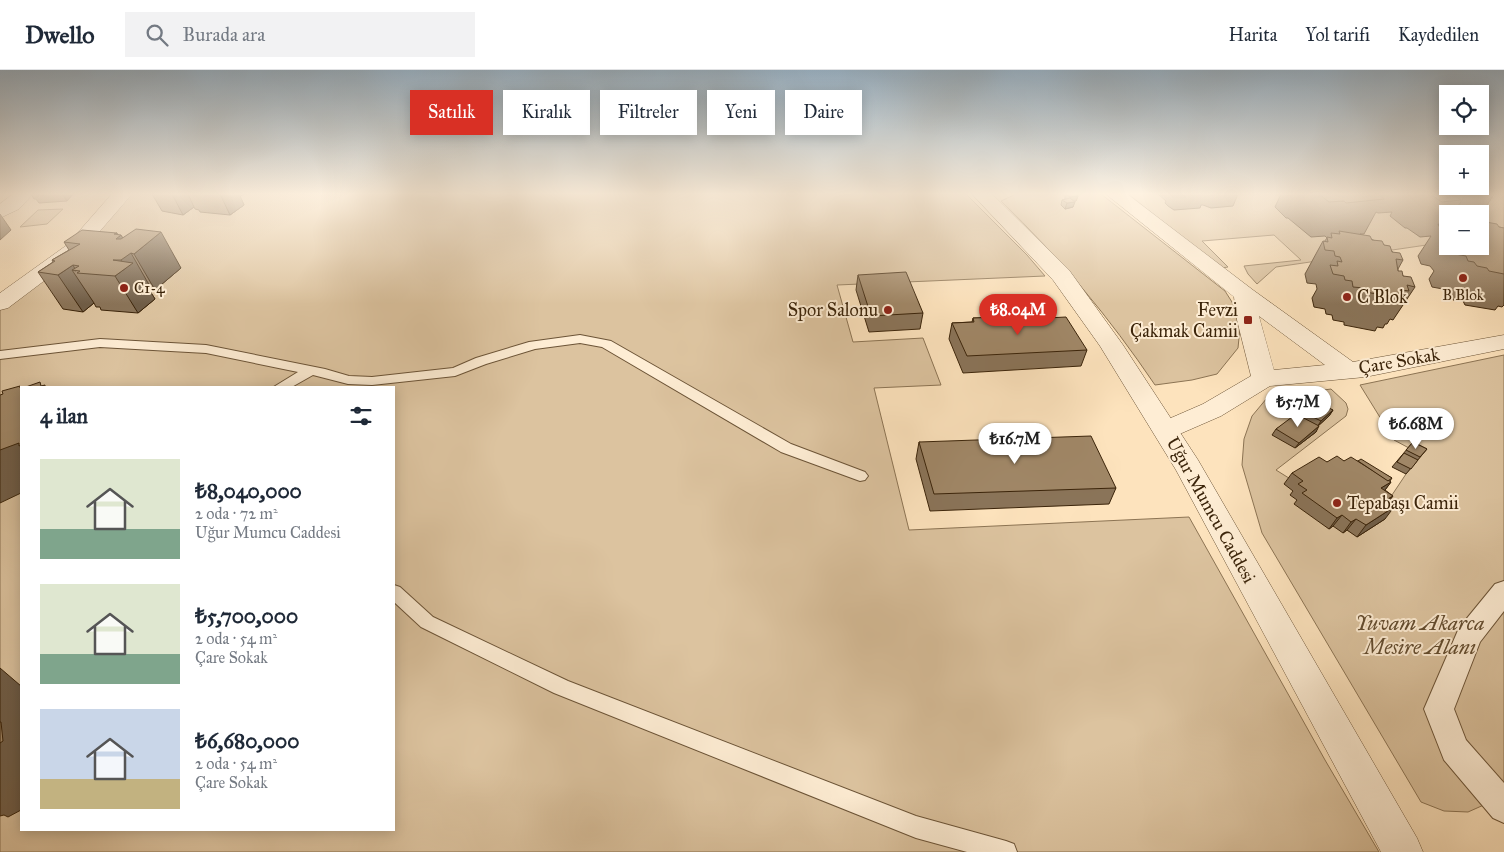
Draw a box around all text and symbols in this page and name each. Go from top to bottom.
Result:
search box [125,12,475,57]
text: Dwello [25,20,95,50]
icon: search [143,21,171,49]
text: Burada ara [183,23,265,46]
text: Harita [1228,24,1277,46]
text: Yol tarifi [1305,24,1370,46]
text: Kaydedilen [1398,24,1479,46]
map controls [1439,85,1489,255]
button: locate [1439,85,1489,135]
chip: Satılık [410,90,493,135]
chip: Kiralık [503,90,590,135]
chip: Filtreler [600,90,697,135]
chip: Yeni [707,90,775,135]
chip: Daire [785,90,862,135]
button: + [1439,145,1489,195]
button: − [1439,205,1489,255]
marker: B Blok [1457,272,1469,284]
place label: C1-4 [134,279,165,297]
marker: C1-4 [118,282,130,294]
place label: C Blok [1357,286,1408,308]
place label: B Blok [1442,286,1484,304]
marker: C Blok [1341,291,1353,303]
pin: ₺8.04M [977,294,1059,336]
place label: Spor Salonu [788,299,878,321]
place label: Fevzi Çakmak Camii [1130,299,1238,342]
text: ₺8.04M [990,300,1046,319]
marker: Spor Salonu [882,304,894,316]
marker: Fevzi Çakmak Camii [1242,314,1254,326]
street label: Çare Sokak [1357,343,1442,379]
pin: ₺5.7M [1263,386,1333,428]
text: ₺5.7M [1276,392,1320,411]
icon: filters [347,402,375,430]
text: 4 ilan [40,403,88,429]
pin: ₺6.68M [1375,408,1457,450]
text: ₺6.68M [1389,414,1443,433]
pin: ₺16.7M [974,422,1056,465]
text: ₺16.7M [989,429,1041,448]
street label: Uğur Mumcu Caddesi [1161,433,1260,588]
text: ₺8,040,000 [195,478,302,504]
icon: home [80,479,140,539]
place label: Tepabaşı Camii [1347,492,1459,514]
marker: Tepabaşı Camii [1331,497,1343,509]
text: 2 oda · 72 m² [195,504,278,523]
text: Uğur Mumcu Caddesi [195,523,341,542]
text: ₺5,700,000 [195,603,298,629]
icon: home [80,604,140,664]
park label: Yuvam Akarca Mesire Alanı [1355,610,1485,660]
text: 2 oda · 54 m² [195,629,277,648]
text: Çare Sokak [195,648,268,667]
text: ₺6,680,000 [195,728,299,754]
icon: home [80,729,140,789]
text: 2 oda · 54 m² [195,754,277,773]
text: Çare Sokak [195,773,268,792]

